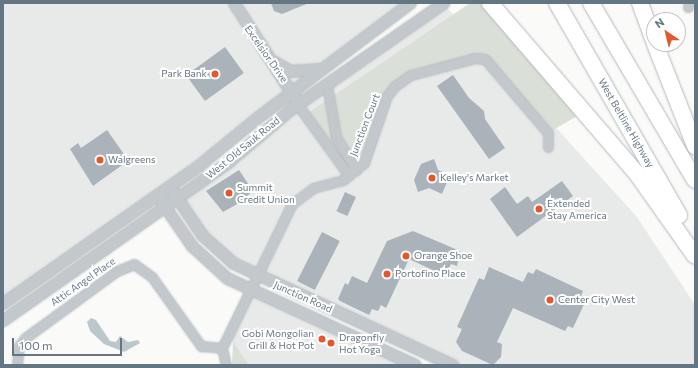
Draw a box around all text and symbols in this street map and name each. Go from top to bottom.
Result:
north arrow [646,12,686,52]
text: N [652,15,667,30]
street label: Excelsior Drive [242,23,290,85]
place label: Park Bank [161,68,207,80]
marker: Park Bank [210,69,220,79]
street label: West Beltline Highway [596,76,656,170]
street label: Junction Court [348,92,382,158]
street label: West Old Sauk Road [204,115,282,181]
place label: Walgreens [108,154,156,166]
marker: Walgreens [95,155,105,165]
place label: Kelley's Market [440,172,509,184]
marker: Kelley's Market [427,173,437,183]
place label: Summit Credit Union [237,181,295,204]
marker: Summit Credit Union [224,188,234,198]
place label: Extended Stay America [547,197,607,220]
marker: Extended Stay America [534,204,544,214]
place label: Orange Shoe [414,250,472,262]
marker: Orange Shoe [401,251,411,261]
street label: Attic Angel Place [48,255,118,309]
place label: Portofino Place [395,268,465,280]
marker: Portofino Place [382,269,392,279]
street label: Junction Road [272,279,334,315]
place label: Center City West [558,294,635,306]
marker: Center City West [545,295,555,305]
place label: Gobi Mongolian Grill & Hot Pot [242,327,314,350]
scale bar [14,330,124,356]
place label: Dragonfly Hot Yoga [339,331,384,354]
marker: Gobi Mongolian Grill & Hot Pot [317,334,327,344]
text: 100 m [19,338,53,352]
marker: Dragonfly Hot Yoga [326,338,336,348]

